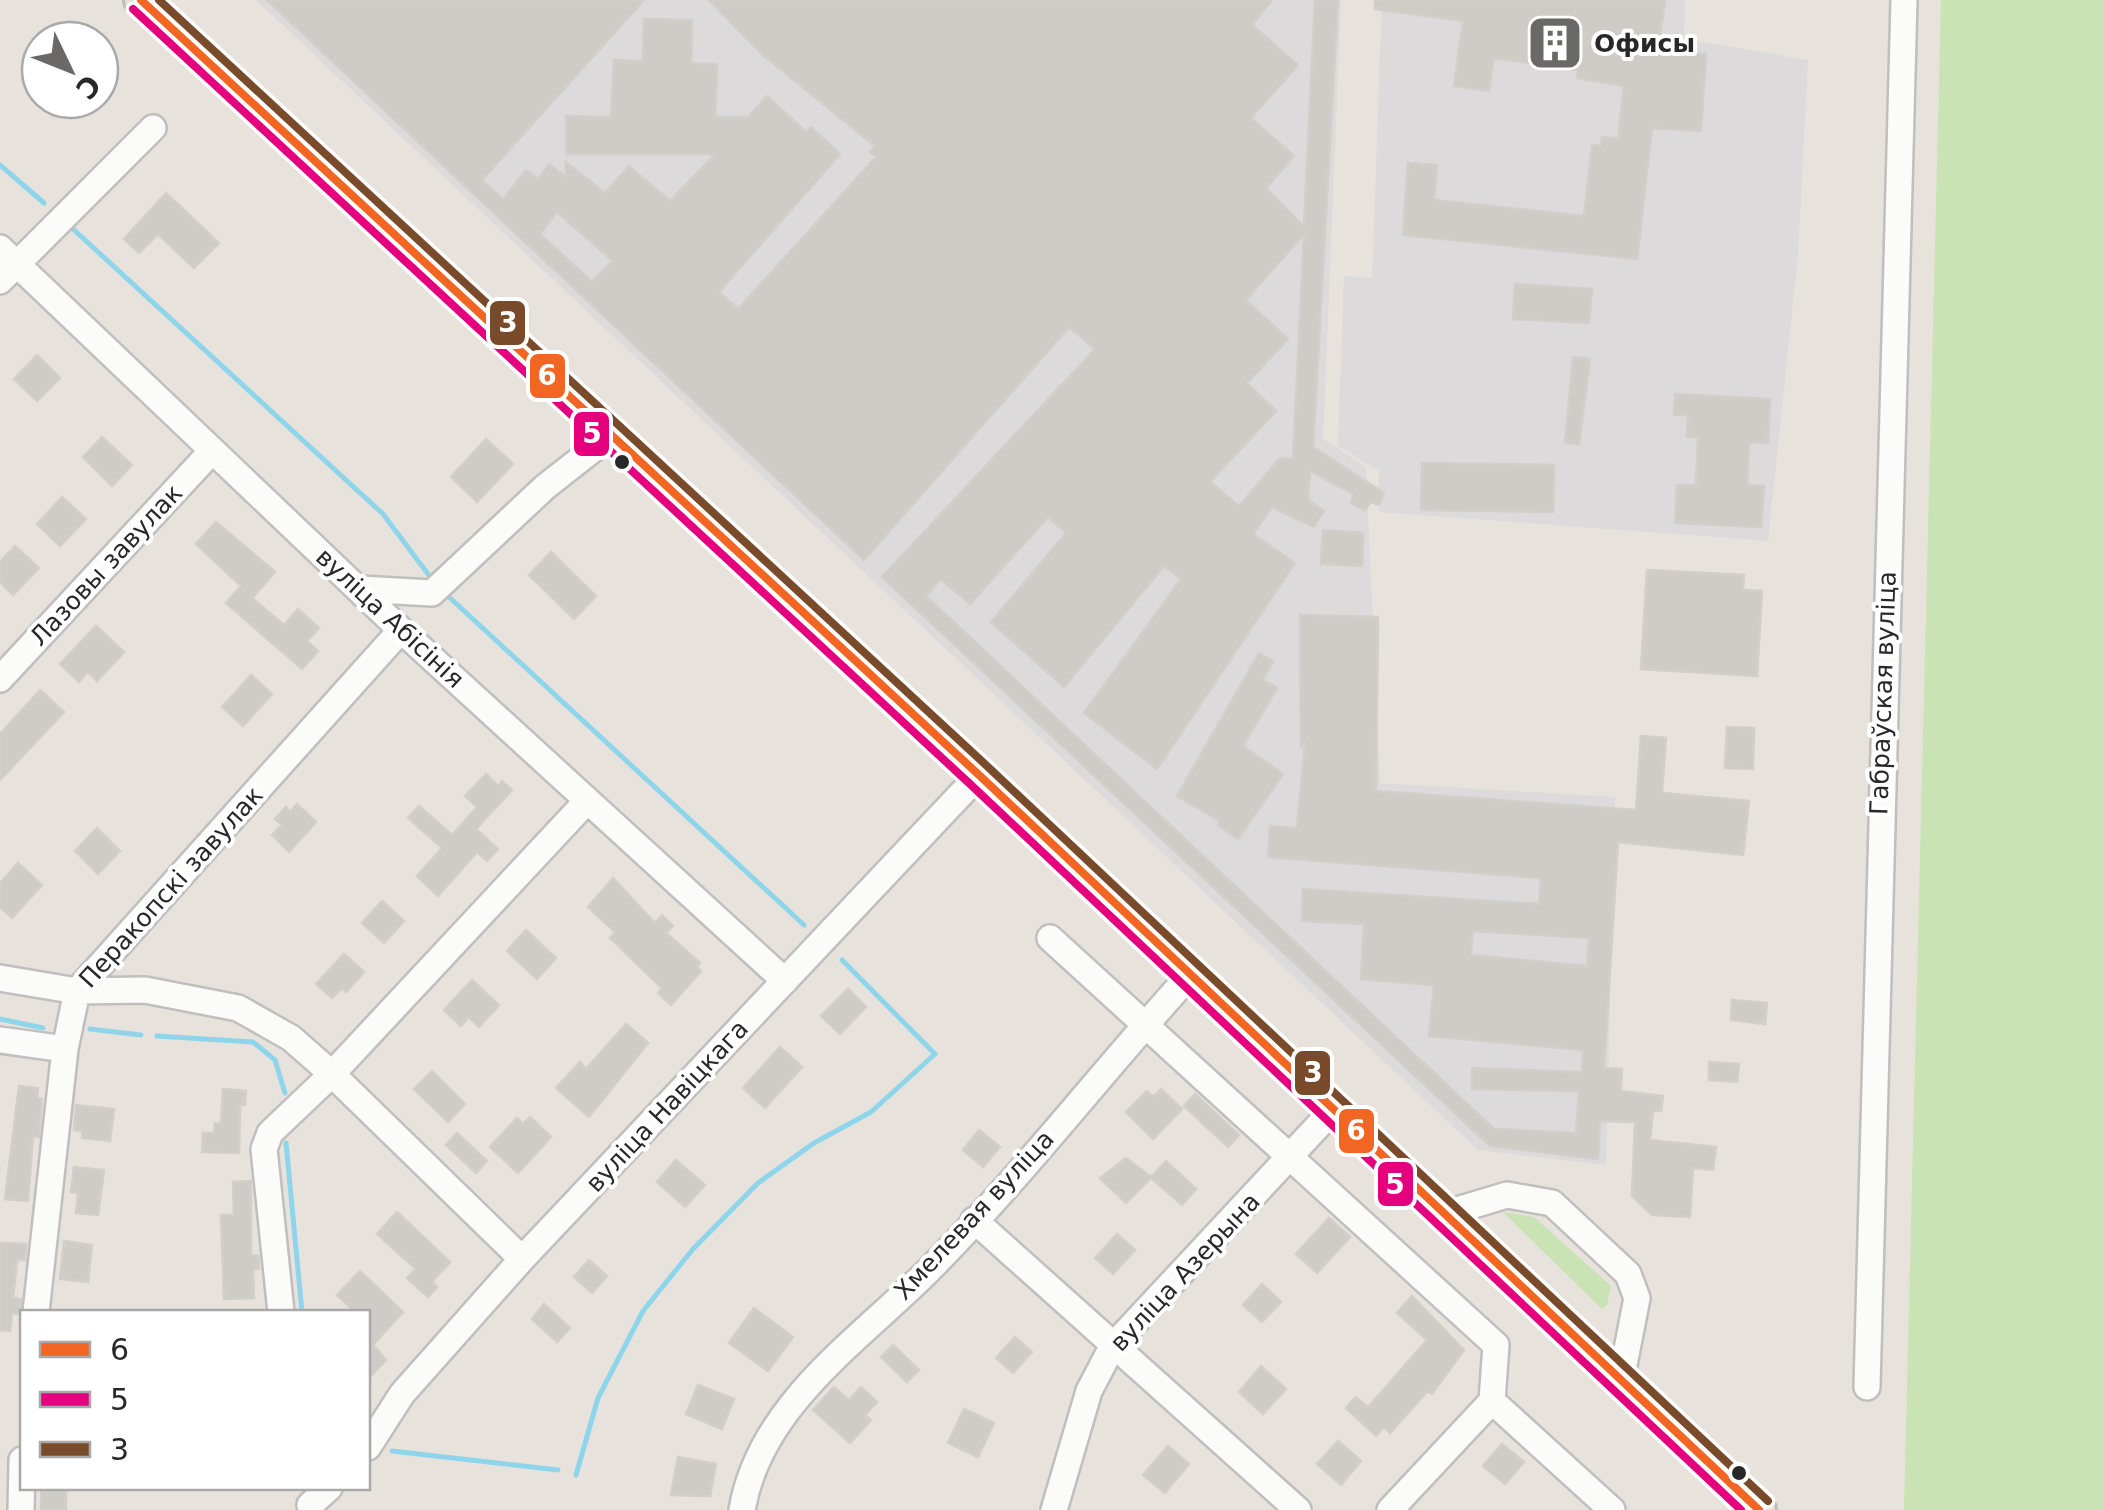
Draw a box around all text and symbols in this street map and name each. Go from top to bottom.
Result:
building icon: Офисы [1525,13,1585,73]
north arrow [20,20,120,120]
place label: Офисы [1594,29,1695,58]
text: С [69,68,107,105]
line badge: 3 [488,299,527,347]
text: 3 [498,306,518,339]
line badge: 6 [528,352,567,400]
text: 6 [537,359,557,392]
line badge: 5 [572,410,611,458]
text: 5 [582,417,602,450]
unlabelled marker [612,452,632,472]
street label: Лазовы завулак [24,478,188,652]
street label: вуліца Абісінія [310,542,470,694]
street label: Габраўская вуліца [1864,571,1902,815]
street label: Перакопскі завулак [73,781,269,993]
street label: вуліца Навіцкага [580,1014,754,1198]
line badge: 3 [1293,1049,1332,1097]
text: 3 [1303,1056,1323,1089]
line badge: 6 [1337,1107,1376,1155]
text: 6 [1346,1114,1366,1147]
street label: Хмелевая вуліца [888,1124,1060,1306]
line badge: 5 [1376,1160,1415,1208]
text: 5 [1385,1168,1405,1201]
street label: вуліца Азерына [1104,1187,1266,1357]
legend [20,1310,370,1490]
text: 6 [110,1332,129,1367]
text: 5 [110,1382,129,1417]
text: 3 [110,1432,129,1467]
unlabelled marker [1729,1463,1749,1483]

